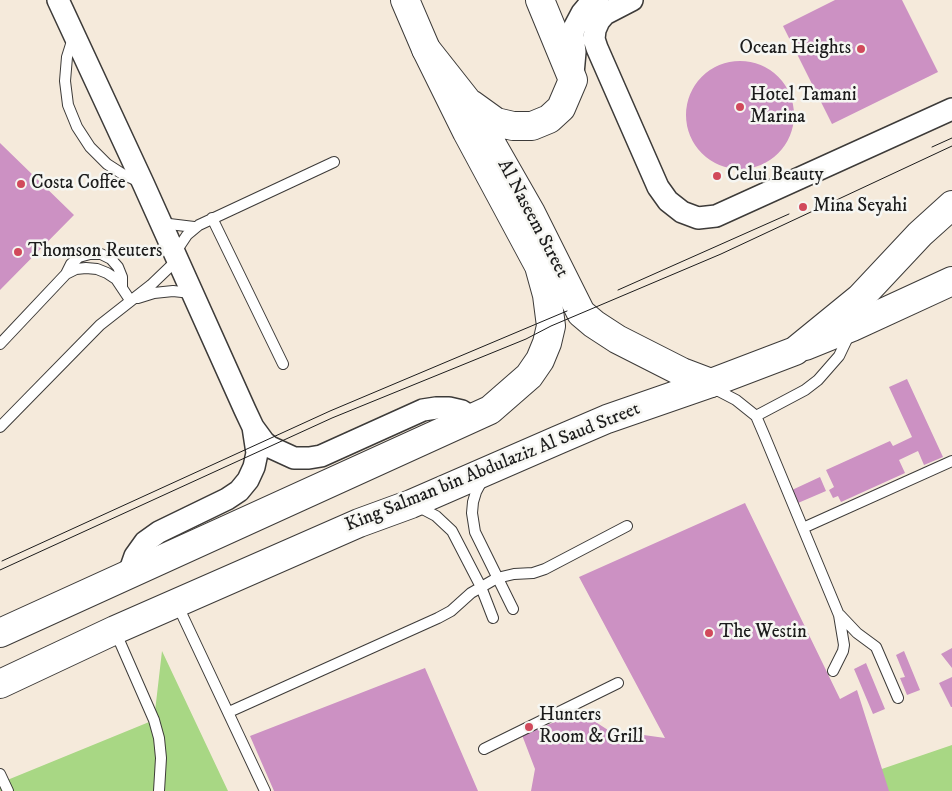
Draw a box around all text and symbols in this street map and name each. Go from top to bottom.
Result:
place label: Ocean Heights [739,38,851,60]
marker: Ocean Heights [855,43,867,55]
place label: Hotel Tamani Marina [750,85,857,129]
marker: Hotel Tamani Marina [734,101,746,113]
street label: Al Naseem Street [491,156,573,282]
place label: Celui Beauty [727,165,824,187]
marker: Celui Beauty [711,170,723,182]
place label: Costa Coffee [31,173,126,195]
marker: Costa Coffee [15,178,27,190]
place label: Mina Seyahi [813,196,907,218]
marker: Mina Seyahi [797,201,809,213]
place label: Thomson Reuters [28,241,162,263]
marker: Thomson Reuters [12,246,24,258]
street label: King Salman bin Abdulaziz Al Saud Street [342,398,644,538]
place label: The Westin [719,622,807,644]
marker: The Westin [703,627,715,639]
place label: Hunters Room & Grill [539,705,644,749]
marker: Hunters Room & Grill [523,721,535,733]

